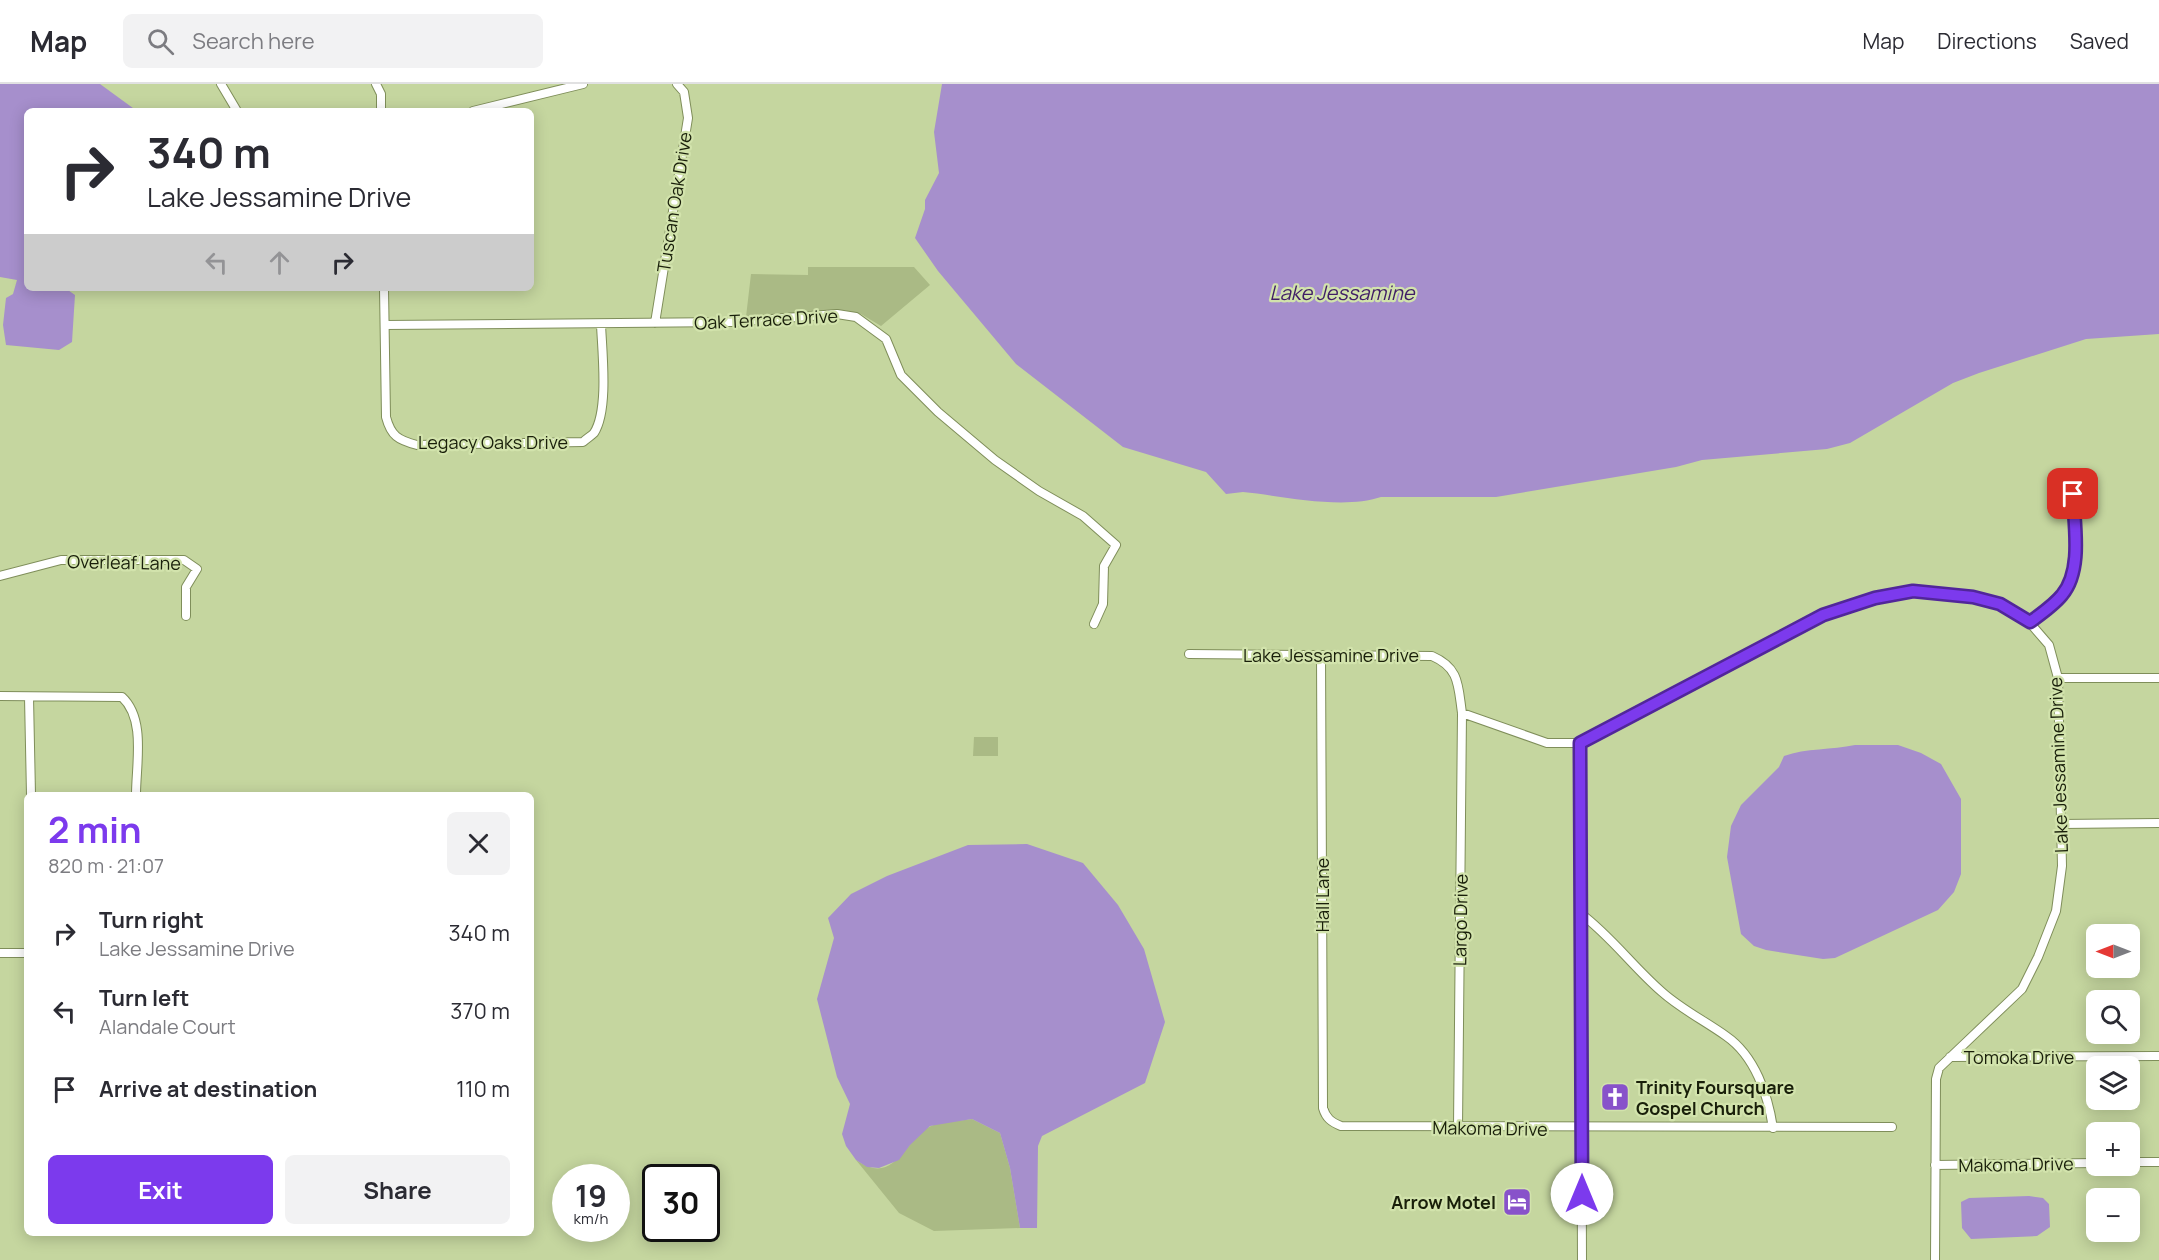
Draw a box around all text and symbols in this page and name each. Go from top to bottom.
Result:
search box [123,14,543,68]
text: Map [30,22,87,60]
icon: search [144,25,177,58]
text: Search here [192,26,315,56]
text: Map [1863,27,1904,55]
text: Directions [1937,27,2037,55]
text: Saved [2070,27,2129,55]
text: 340 m [147,123,271,181]
street label: Tuscan Oak Drive [651,130,697,274]
icon: right [48,132,126,210]
text: Lake Jessamine Drive [147,178,411,215]
icon: left [200,246,233,279]
icon: ahead [263,246,296,279]
icon: right [326,246,359,279]
water label: Lake Jessamine [1270,279,1416,306]
street label: Oak Terrace Drive [694,303,838,335]
street label: Legacy Oaks Drive [418,430,568,454]
pin [2047,468,2098,519]
icon: arrive [2056,477,2089,510]
street label: Overleaf Lane [67,549,181,575]
street label: Lake Jessamine Drive [1243,643,1419,667]
street label: Lake Jessamine Drive [2043,677,2073,853]
text: 2 min [48,805,142,854]
button: close [447,812,510,875]
text: 820 m · 21:07 [48,852,164,879]
street label: Hall Lane [1310,858,1334,932]
street label: Largo Drive [1447,874,1473,966]
text: Turn right [99,905,204,935]
icon: right [48,917,81,950]
text: 340 m [448,918,510,948]
north arrow [2086,924,2140,978]
map controls [2086,924,2140,1242]
text: Lake Jessamine Drive [99,935,295,962]
text: Turn left [99,983,189,1013]
button: search [2086,990,2140,1044]
icon: left [48,995,81,1028]
text: 370 m [450,996,510,1026]
text: Alandale Court [99,1013,236,1040]
street label: Tomoka Drive [1964,1045,2074,1069]
button: layers [2086,1056,2140,1110]
icon: arrive [48,1073,81,1106]
text: Arrive at destination [99,1074,317,1104]
text: 110 m [456,1074,510,1104]
place label: Trinity Foursquare Gospel Church [1636,1075,1795,1120]
church icon: Trinity Foursquare Gospel Church [1599,1081,1631,1113]
street label: Makoma Drive [1432,1115,1548,1141]
button: + [2086,1122,2140,1176]
street label: Makoma Drive [1958,1151,2074,1177]
button: Exit [48,1155,273,1224]
button: Share [285,1155,510,1224]
position arrow [1550,1162,1614,1226]
speed limit sign: 30 [642,1164,720,1242]
text: 19 [575,1175,607,1216]
hotel icon: Arrow Motel [1501,1186,1533,1218]
button: − [2086,1188,2140,1242]
place label: Arrow Motel [1391,1190,1496,1214]
text: km/h [574,1208,608,1229]

